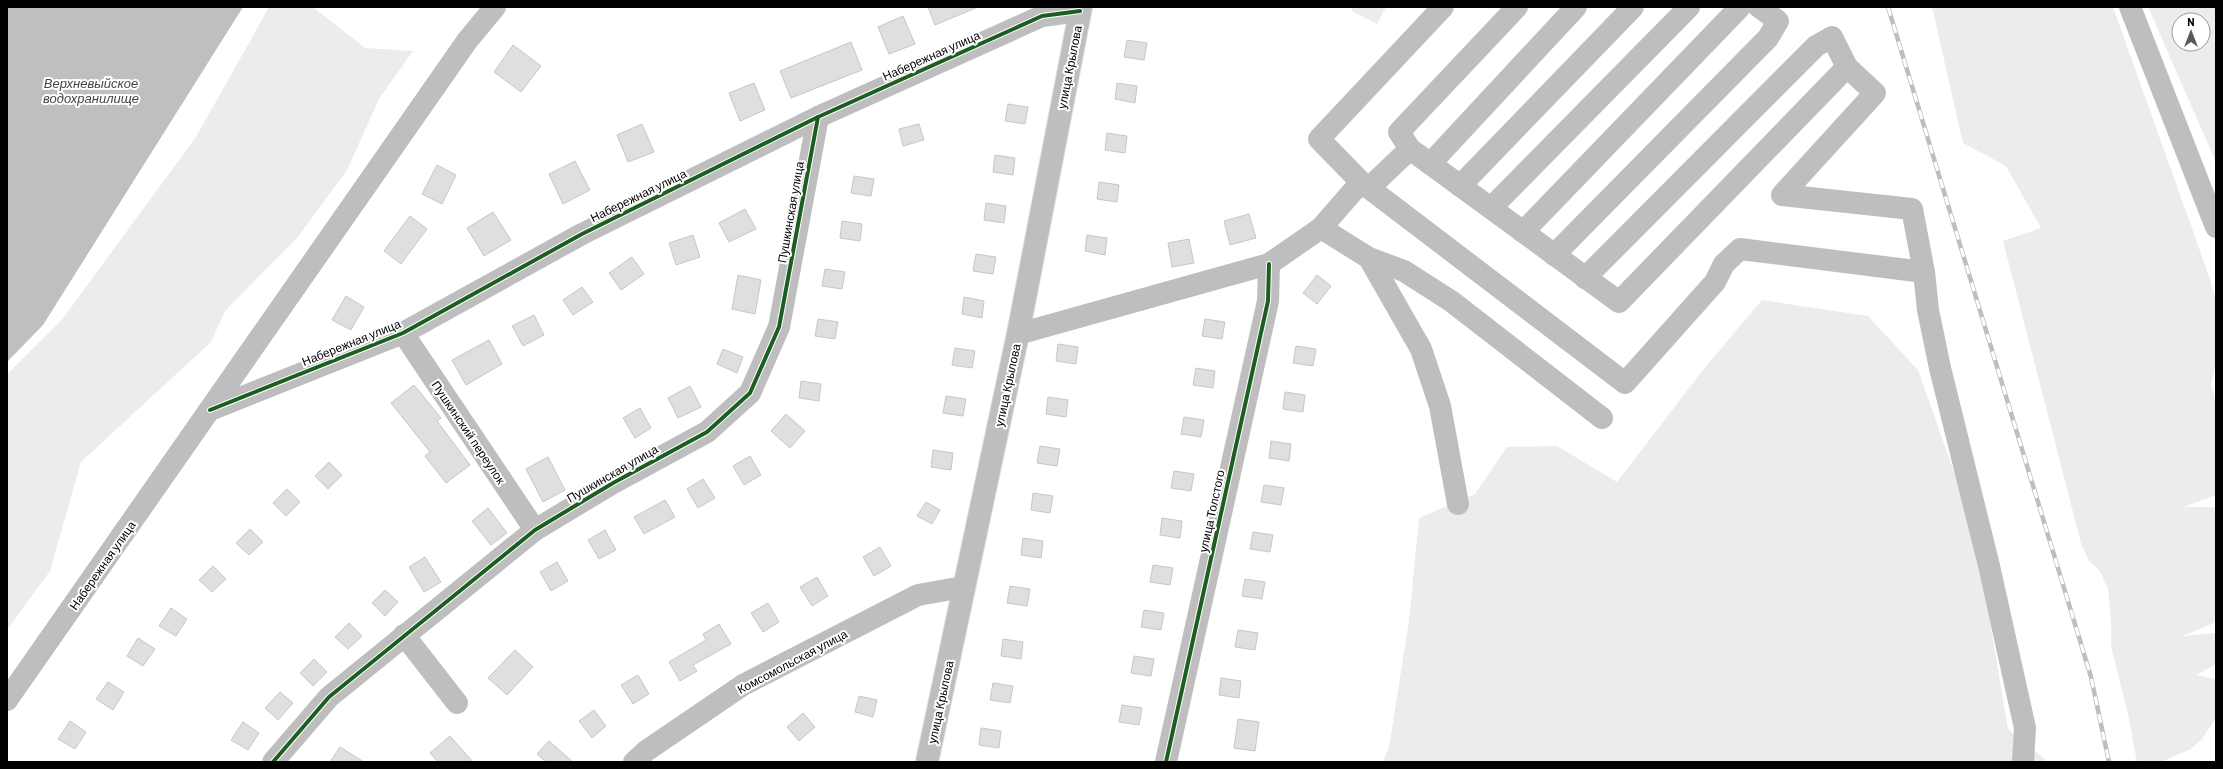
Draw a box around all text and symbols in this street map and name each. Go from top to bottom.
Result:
north arrow [2171,12,2211,52]
text: N [2187,15,2195,28]
street label: улица Крылова [1054,24,1085,110]
street label: Набережная улица [880,27,983,84]
water label: Верхневыйское водохранилище [43,75,139,106]
street label: Пушкинская улица [774,160,807,264]
street label: Набережная улица [588,166,689,225]
street label: Набережная улица [300,316,403,369]
street label: улица Крылова [991,342,1024,428]
street label: Пушкинский переулок [429,378,509,487]
street label: Пушкинская улица [564,441,661,506]
street label: улица Толстого [1195,468,1228,554]
street label: Набережная улица [66,518,139,613]
street label: Комсомольская улица [735,626,850,697]
street label: улица Крылова [924,659,957,745]

